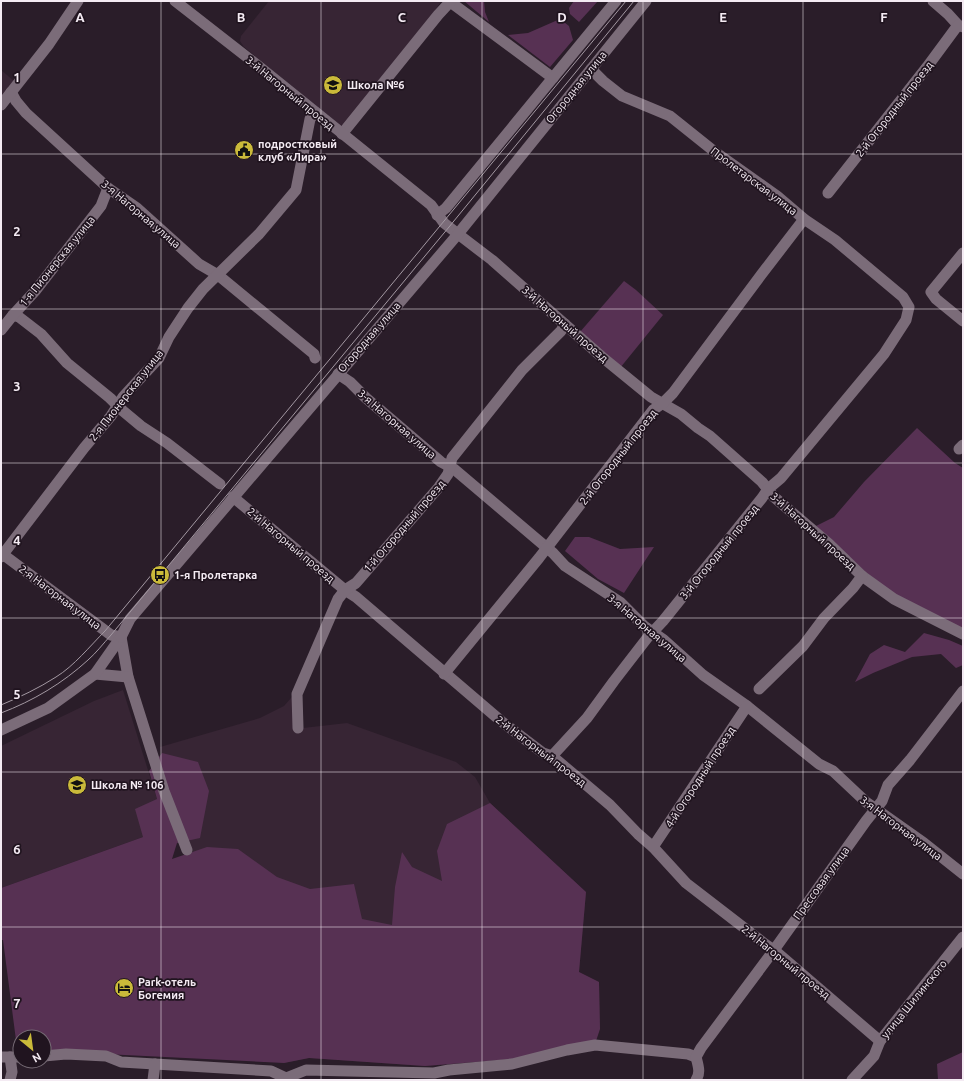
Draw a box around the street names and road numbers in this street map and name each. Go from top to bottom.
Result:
street label: Огородная улица [543,49,609,125]
street label: 3-й Нагорный проезд [244,54,337,133]
street label: 2-й Огородный проезд [853,58,935,159]
street label: Пролетарская улица [708,145,800,217]
street label: 3-я Нагорная улица [99,178,183,250]
street label: 1-я Пионерская улица [17,214,97,308]
street label: 3-й Нагорный проезд [520,283,611,365]
street label: Огородная улица [335,299,403,375]
street label: 2-я Пионерская улица [87,347,165,443]
street label: 3-я Нагорная улица [356,387,438,461]
street label: 2-й Огородный проезд [577,406,659,507]
street label: 1-й Огородный проезд [361,477,448,574]
street label: 3-й Нагорный проезд [768,490,858,573]
street label: 3-й Огородный проезд [677,502,761,602]
street label: 2-й Нагорный проезд [245,505,337,585]
street label: 2-я Нагорная улица [17,562,103,632]
street label: 3-я Нагорная улица [605,592,689,664]
street label: 2-й Нагорный проезд [494,713,589,789]
street label: 4-й Огородный проезд [663,724,737,830]
street label: 3-я Нагорная улица [858,793,944,863]
street label: Прессовая улица [791,844,851,922]
street label: 2-й Нагорный проезд [740,923,833,1002]
street label: улица Шилинского [879,958,949,1040]

